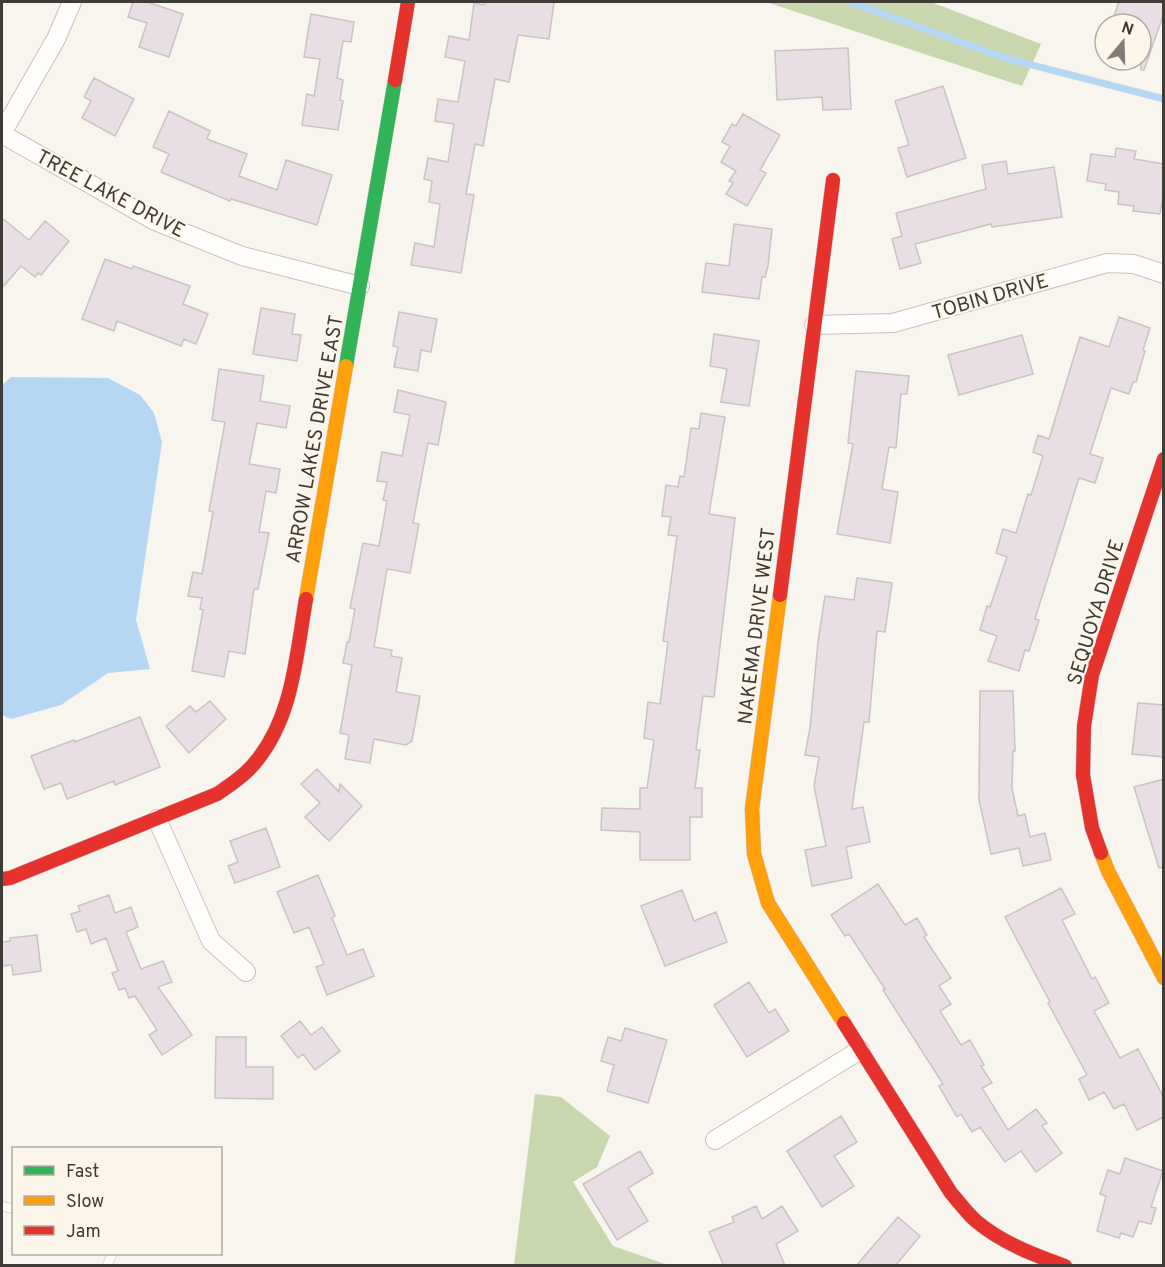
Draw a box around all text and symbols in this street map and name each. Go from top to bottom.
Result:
north arrow [1093,12,1153,72]
text: N [1119,18,1136,41]
street label: TREE LAKE DRIVE [31,145,189,245]
street label: TOBIN DRIVE [929,269,1052,327]
street label: ARROW LAKES DRIVE EAST [281,313,351,565]
street label: NAKEMA DRIVE WEST [733,526,783,726]
street label: SEQUOYA DRIVE [1062,537,1131,689]
legend [12,1147,222,1255]
text: Fast [66,1161,99,1184]
text: Slow [66,1191,104,1214]
text: Jam [66,1221,101,1244]

